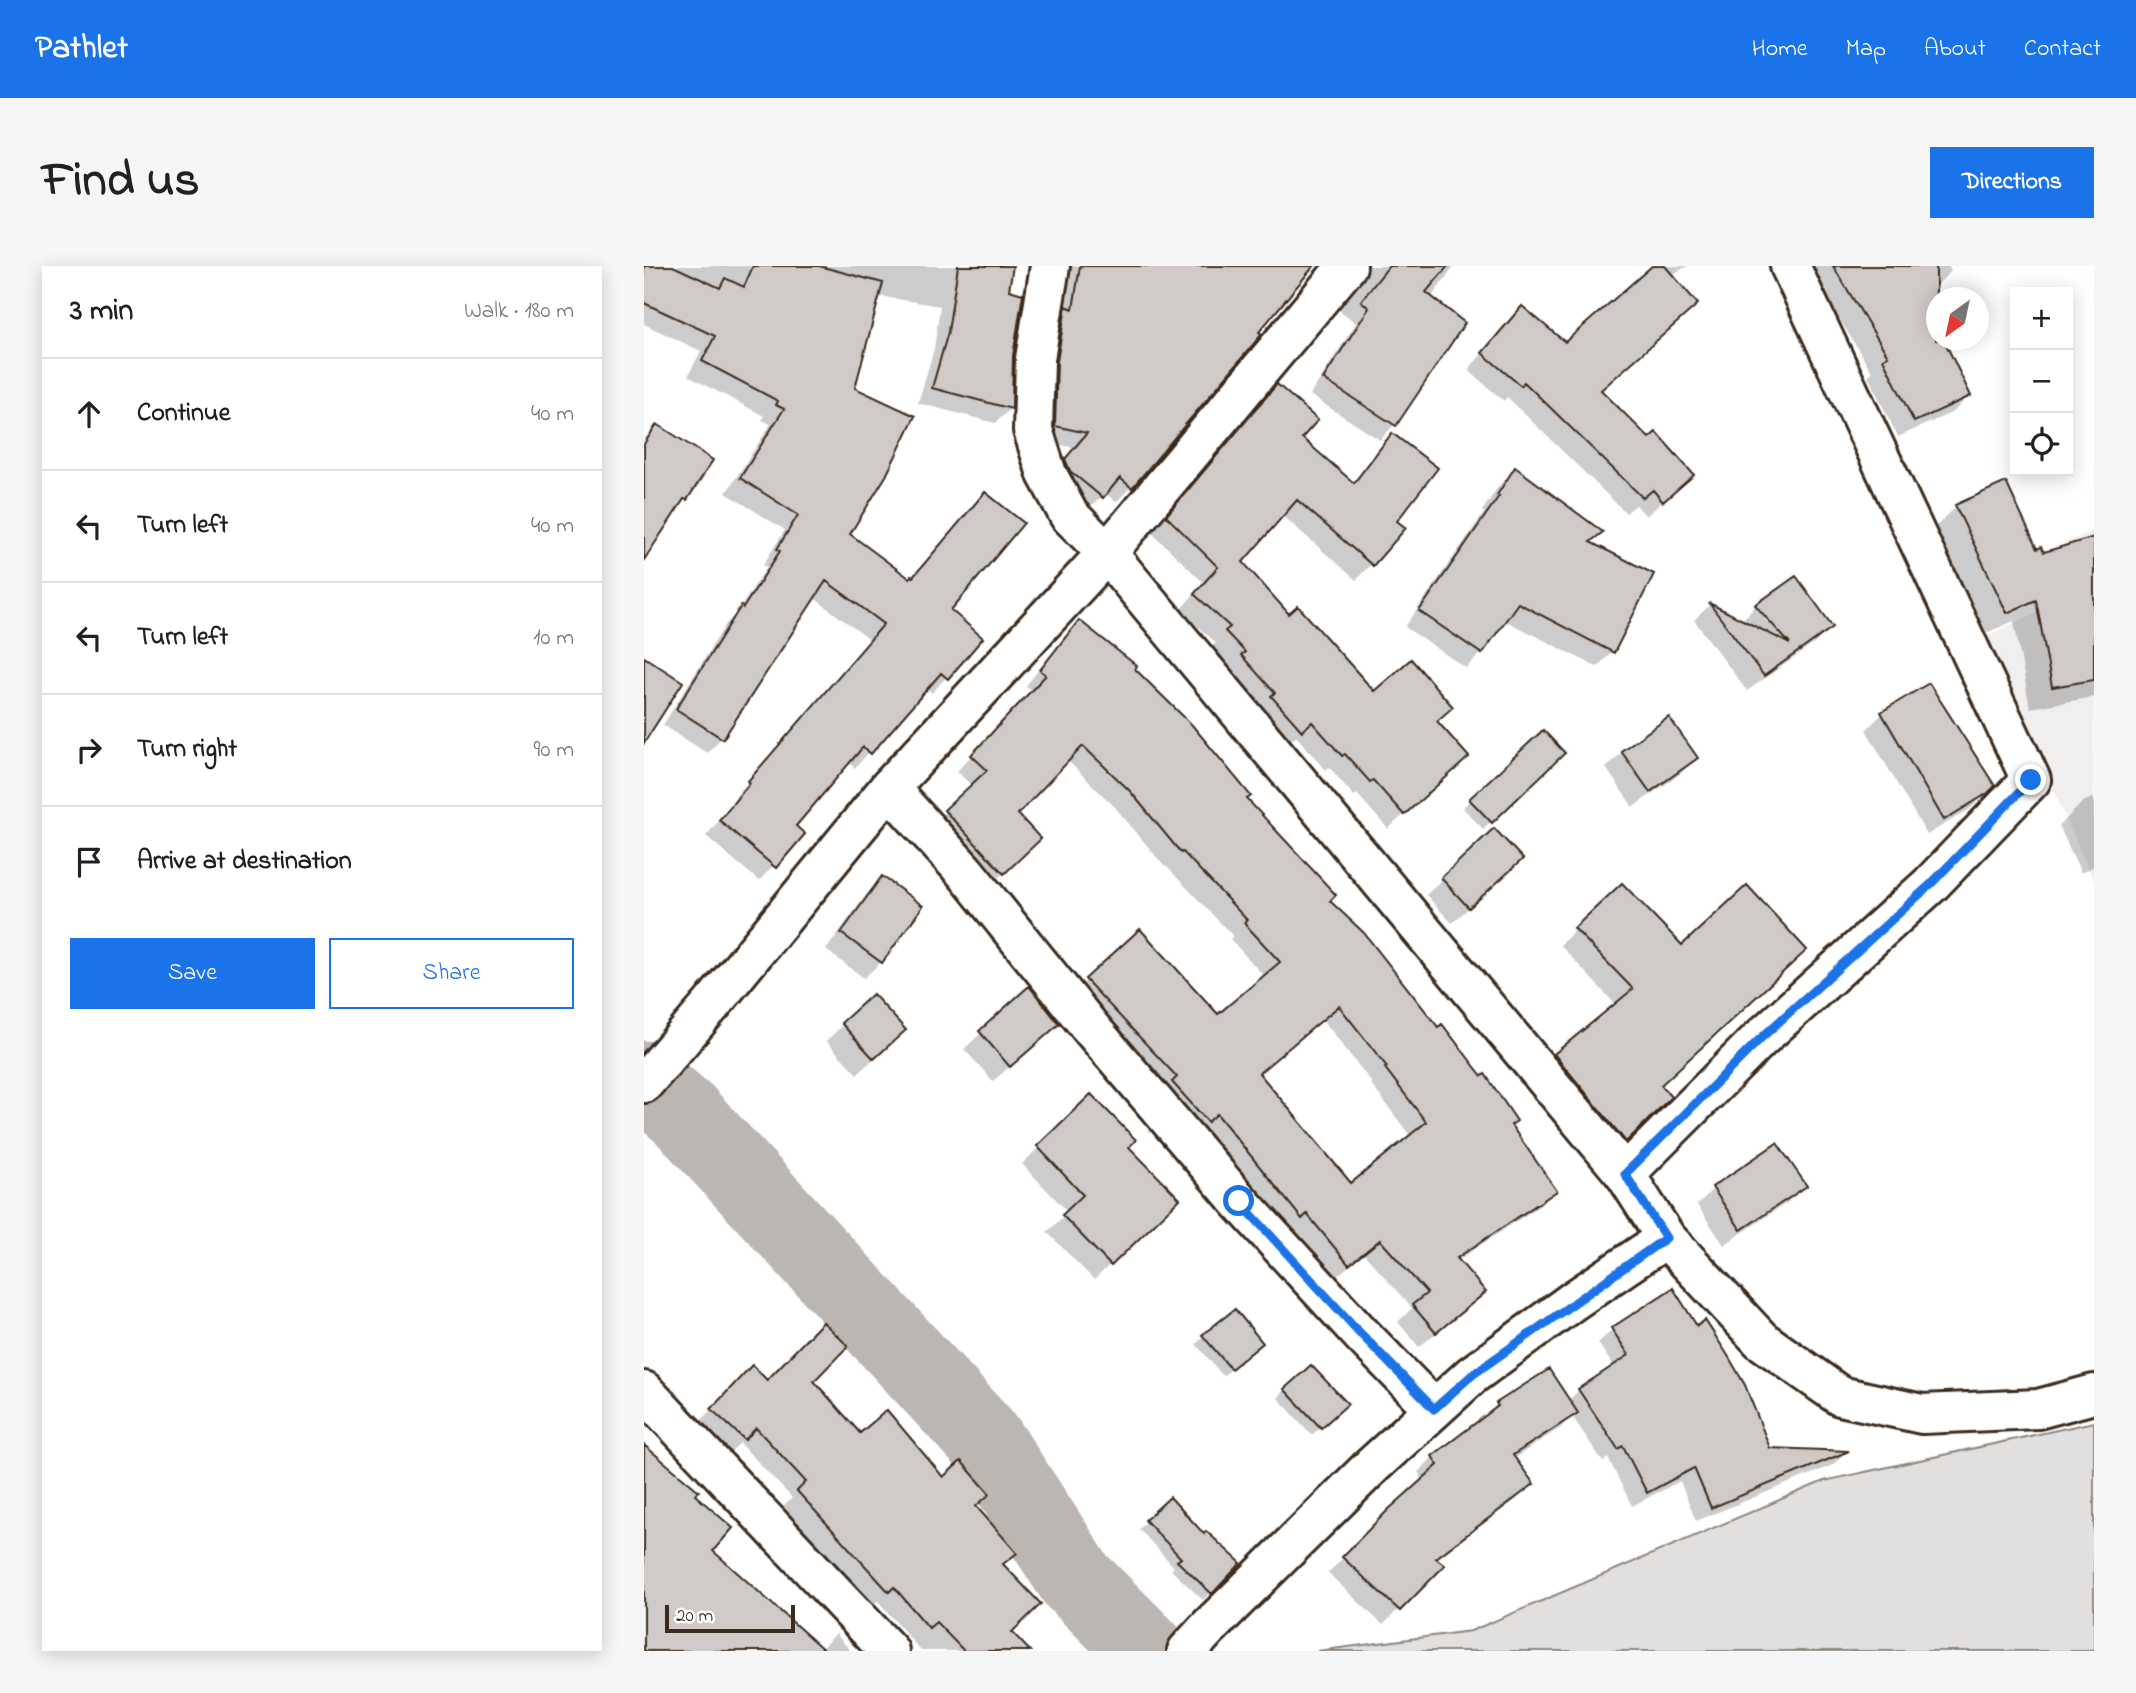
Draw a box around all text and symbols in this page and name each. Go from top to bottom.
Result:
text: Pathlet [35,25,128,73]
text: Home [1752,32,1808,67]
text: Map [1846,32,1886,67]
text: About [1924,32,1986,67]
text: Contact [2024,32,2101,67]
text: Find us [42,146,199,218]
button: Directions [1930,147,2094,218]
north arrow [1926,287,1989,350]
map controls [2010,287,2073,476]
button: + [2010,287,2073,350]
text: 3 min [70,290,133,334]
text: Walk · 180 m [464,295,574,328]
button: − [2010,350,2073,413]
icon: ahead [70,395,108,433]
text: Continue [137,395,230,433]
text: 40 m [531,398,574,431]
button: locate [2010,413,2073,476]
icon: left [70,507,108,545]
text: Turn left [137,507,228,545]
text: 40 m [531,510,574,543]
icon: left [70,619,108,657]
text: Turn left [137,619,228,657]
text: 10 m [533,622,574,655]
icon: right [70,731,108,769]
text: Turn right [137,731,237,769]
text: 90 m [534,734,574,767]
route end [2015,764,2046,795]
icon: arrive [70,843,108,881]
text: Arrive at destination [137,843,352,881]
button: Save [70,938,315,1009]
button: Share [329,938,574,1009]
route start [1223,1185,1254,1216]
scale bar [665,1602,794,1634]
text: 20 m [676,1603,713,1630]

